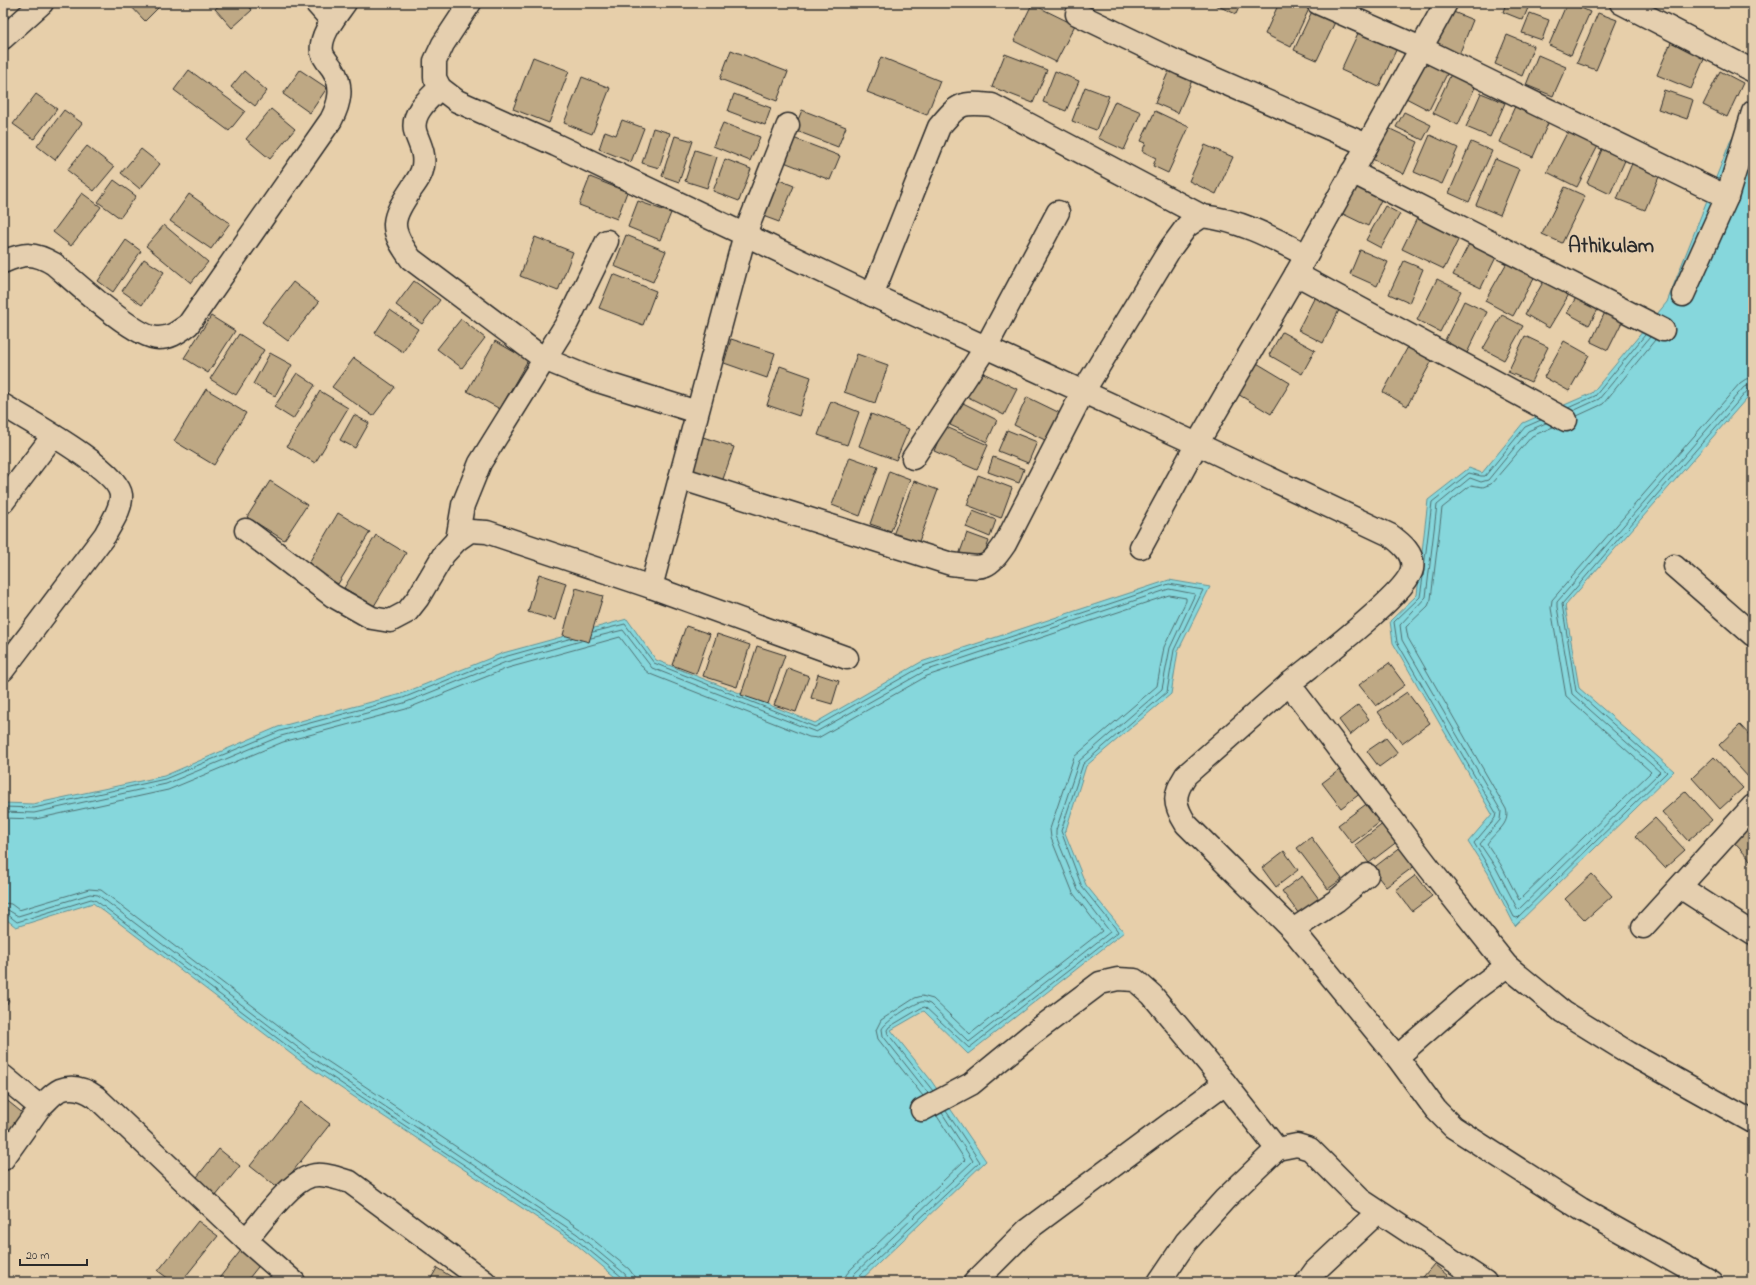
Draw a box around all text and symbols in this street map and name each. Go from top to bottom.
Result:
district label: Athikulam [1568,232,1654,262]
scale bar [20,1241,87,1267]
text: 20 m [26,1247,49,1265]

